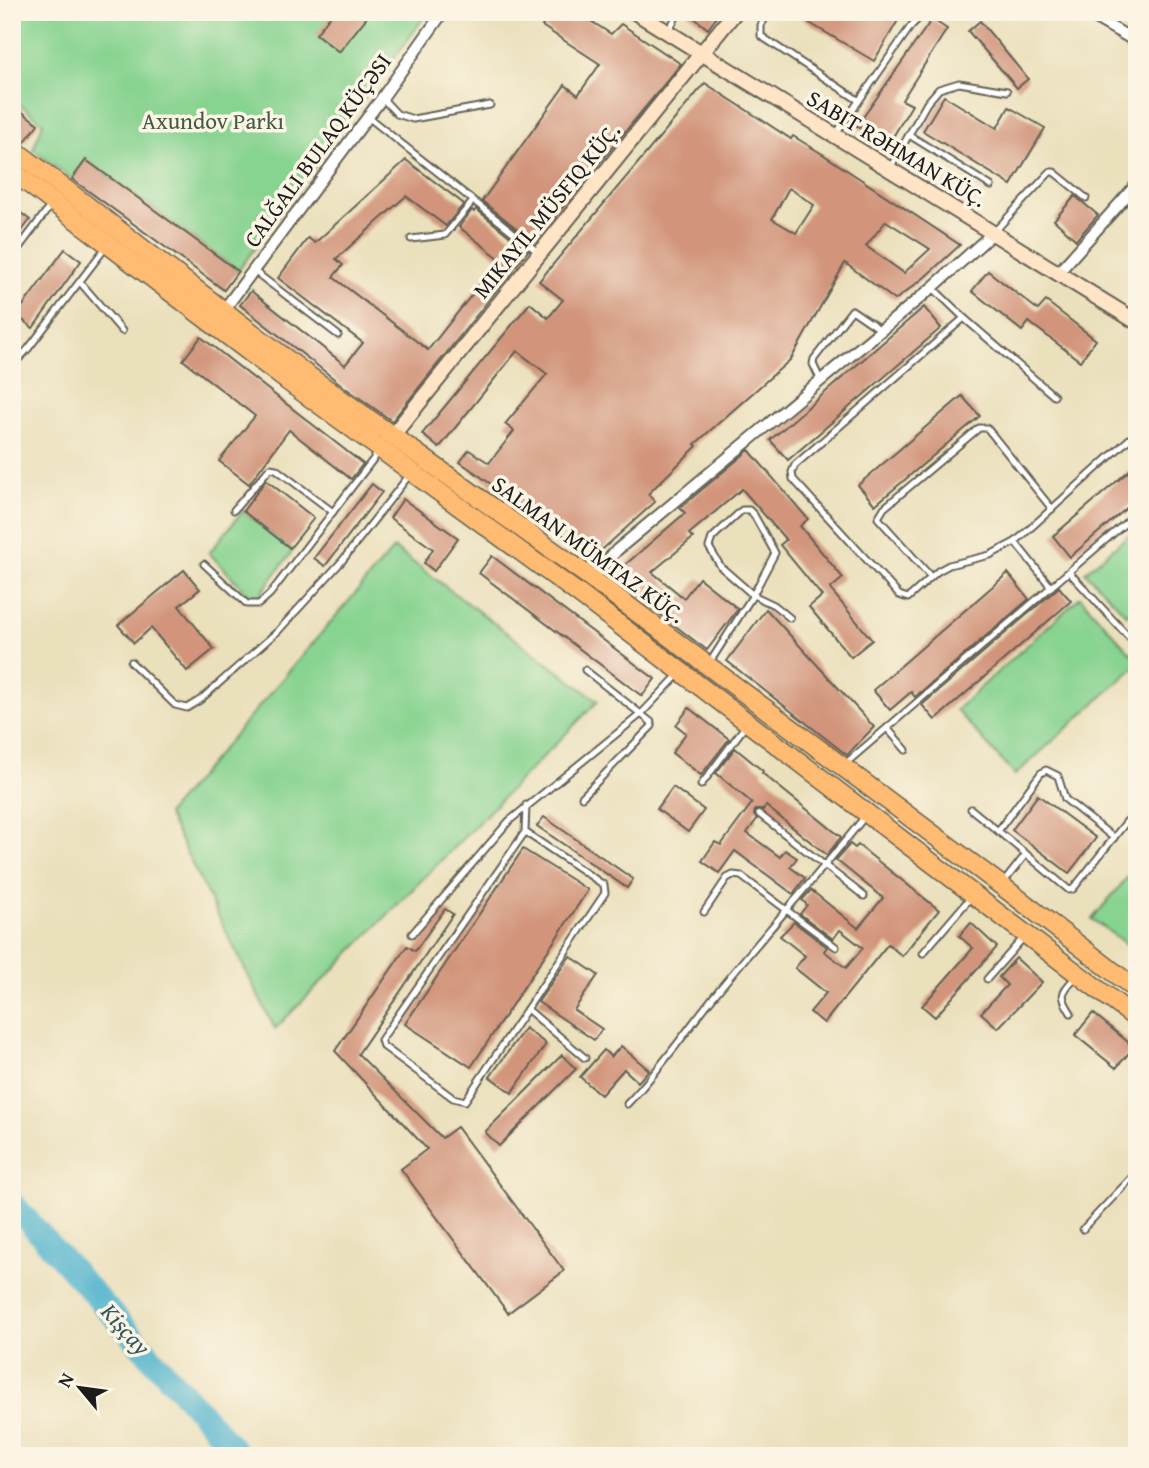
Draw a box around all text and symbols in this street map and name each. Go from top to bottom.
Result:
street label: CALĞALI BULAQ KÜÇƏSI [235,46,399,254]
street label: SABIT RƏHMAN KÜÇ. [801,81,993,215]
park label: Axundov Parkı [142,104,284,137]
street label: MIKAYIL MÜSFIQ KÜÇ. [465,115,627,305]
street label: SALMAN MÜMTAZ KÜÇ. [486,468,692,630]
water label: Kişçay [92,1294,159,1363]
north arrow [46,1352,116,1422]
text: N [50,1367,81,1392]

